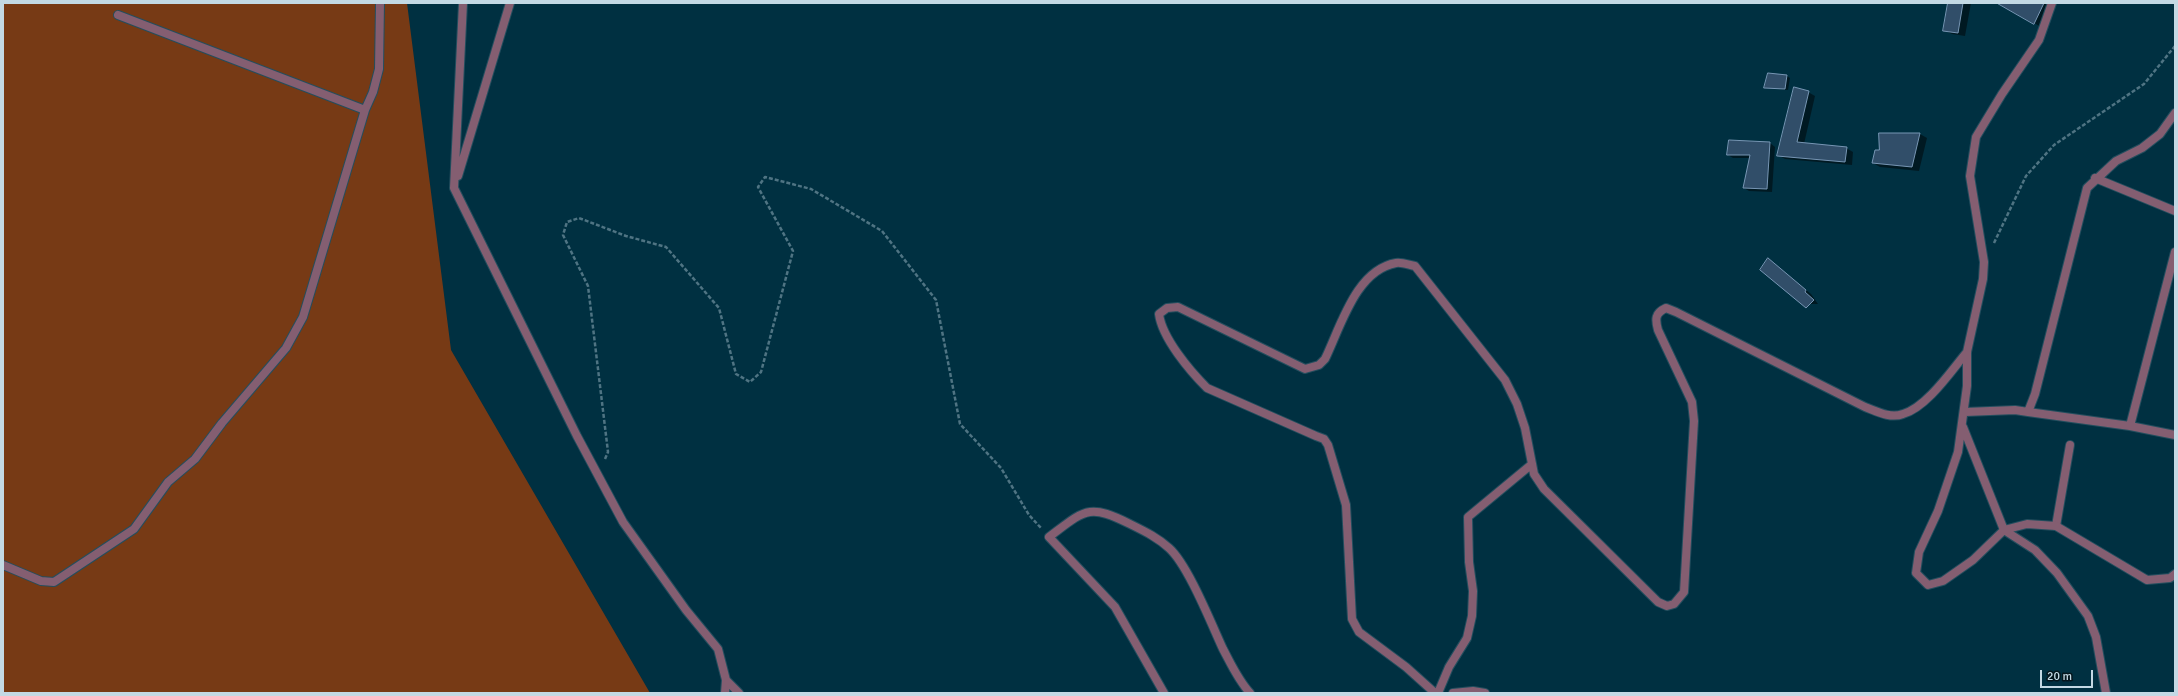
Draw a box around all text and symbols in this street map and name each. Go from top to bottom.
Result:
scale bar [2042,662,2095,688]
text: 20 m [2047,669,2072,684]

